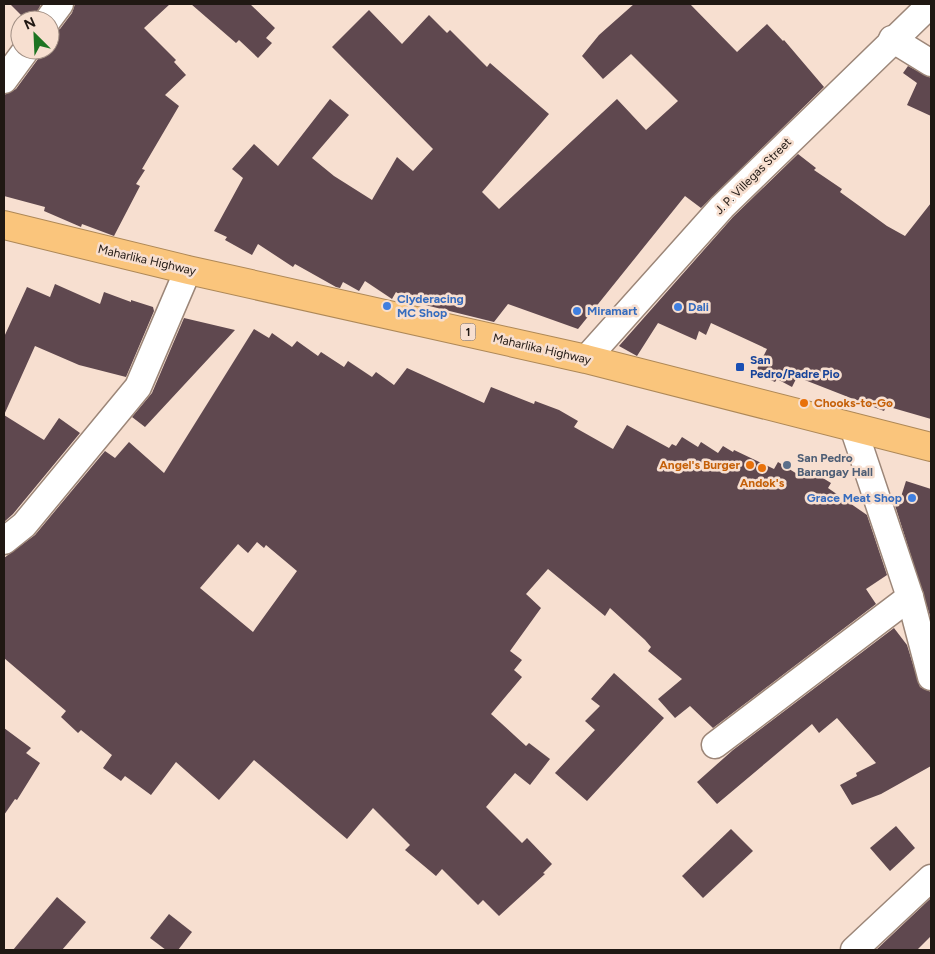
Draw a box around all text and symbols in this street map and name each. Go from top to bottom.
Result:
north arrow [10,10,60,60]
text: N [22,14,38,34]
street label: J. P. Villegas Street [712,135,794,217]
street label: Maharlika Highway [97,242,198,278]
place label: Clyderacing MC Shop [397,292,464,320]
marker: Clyderacing MC Shop [381,300,393,312]
place label: Dali [688,300,709,314]
marker: Dali [672,301,684,313]
place label: Miramart [587,304,638,318]
marker: Miramart [571,305,583,317]
road number: 1 [460,324,476,341]
street label: Maharlika Highway [492,331,593,367]
place label: San Pedro/Padre Pio [750,353,840,381]
marker: San Pedro/Padre Pio [734,361,746,373]
place label: Chooks-to-Go [814,396,893,410]
marker: Chooks-to-Go [798,397,810,409]
place label: San Pedro Barangay Hall [797,451,873,479]
place label: Angel's Burger [659,458,740,472]
marker: Angel's Burger [744,459,756,471]
marker: San Pedro Barangay Hall [781,459,793,471]
marker: Andok's [756,462,768,474]
place label: Andok's [740,476,785,490]
place label: Grace Meat Shop [807,491,902,505]
marker: Grace Meat Shop [906,492,918,504]

